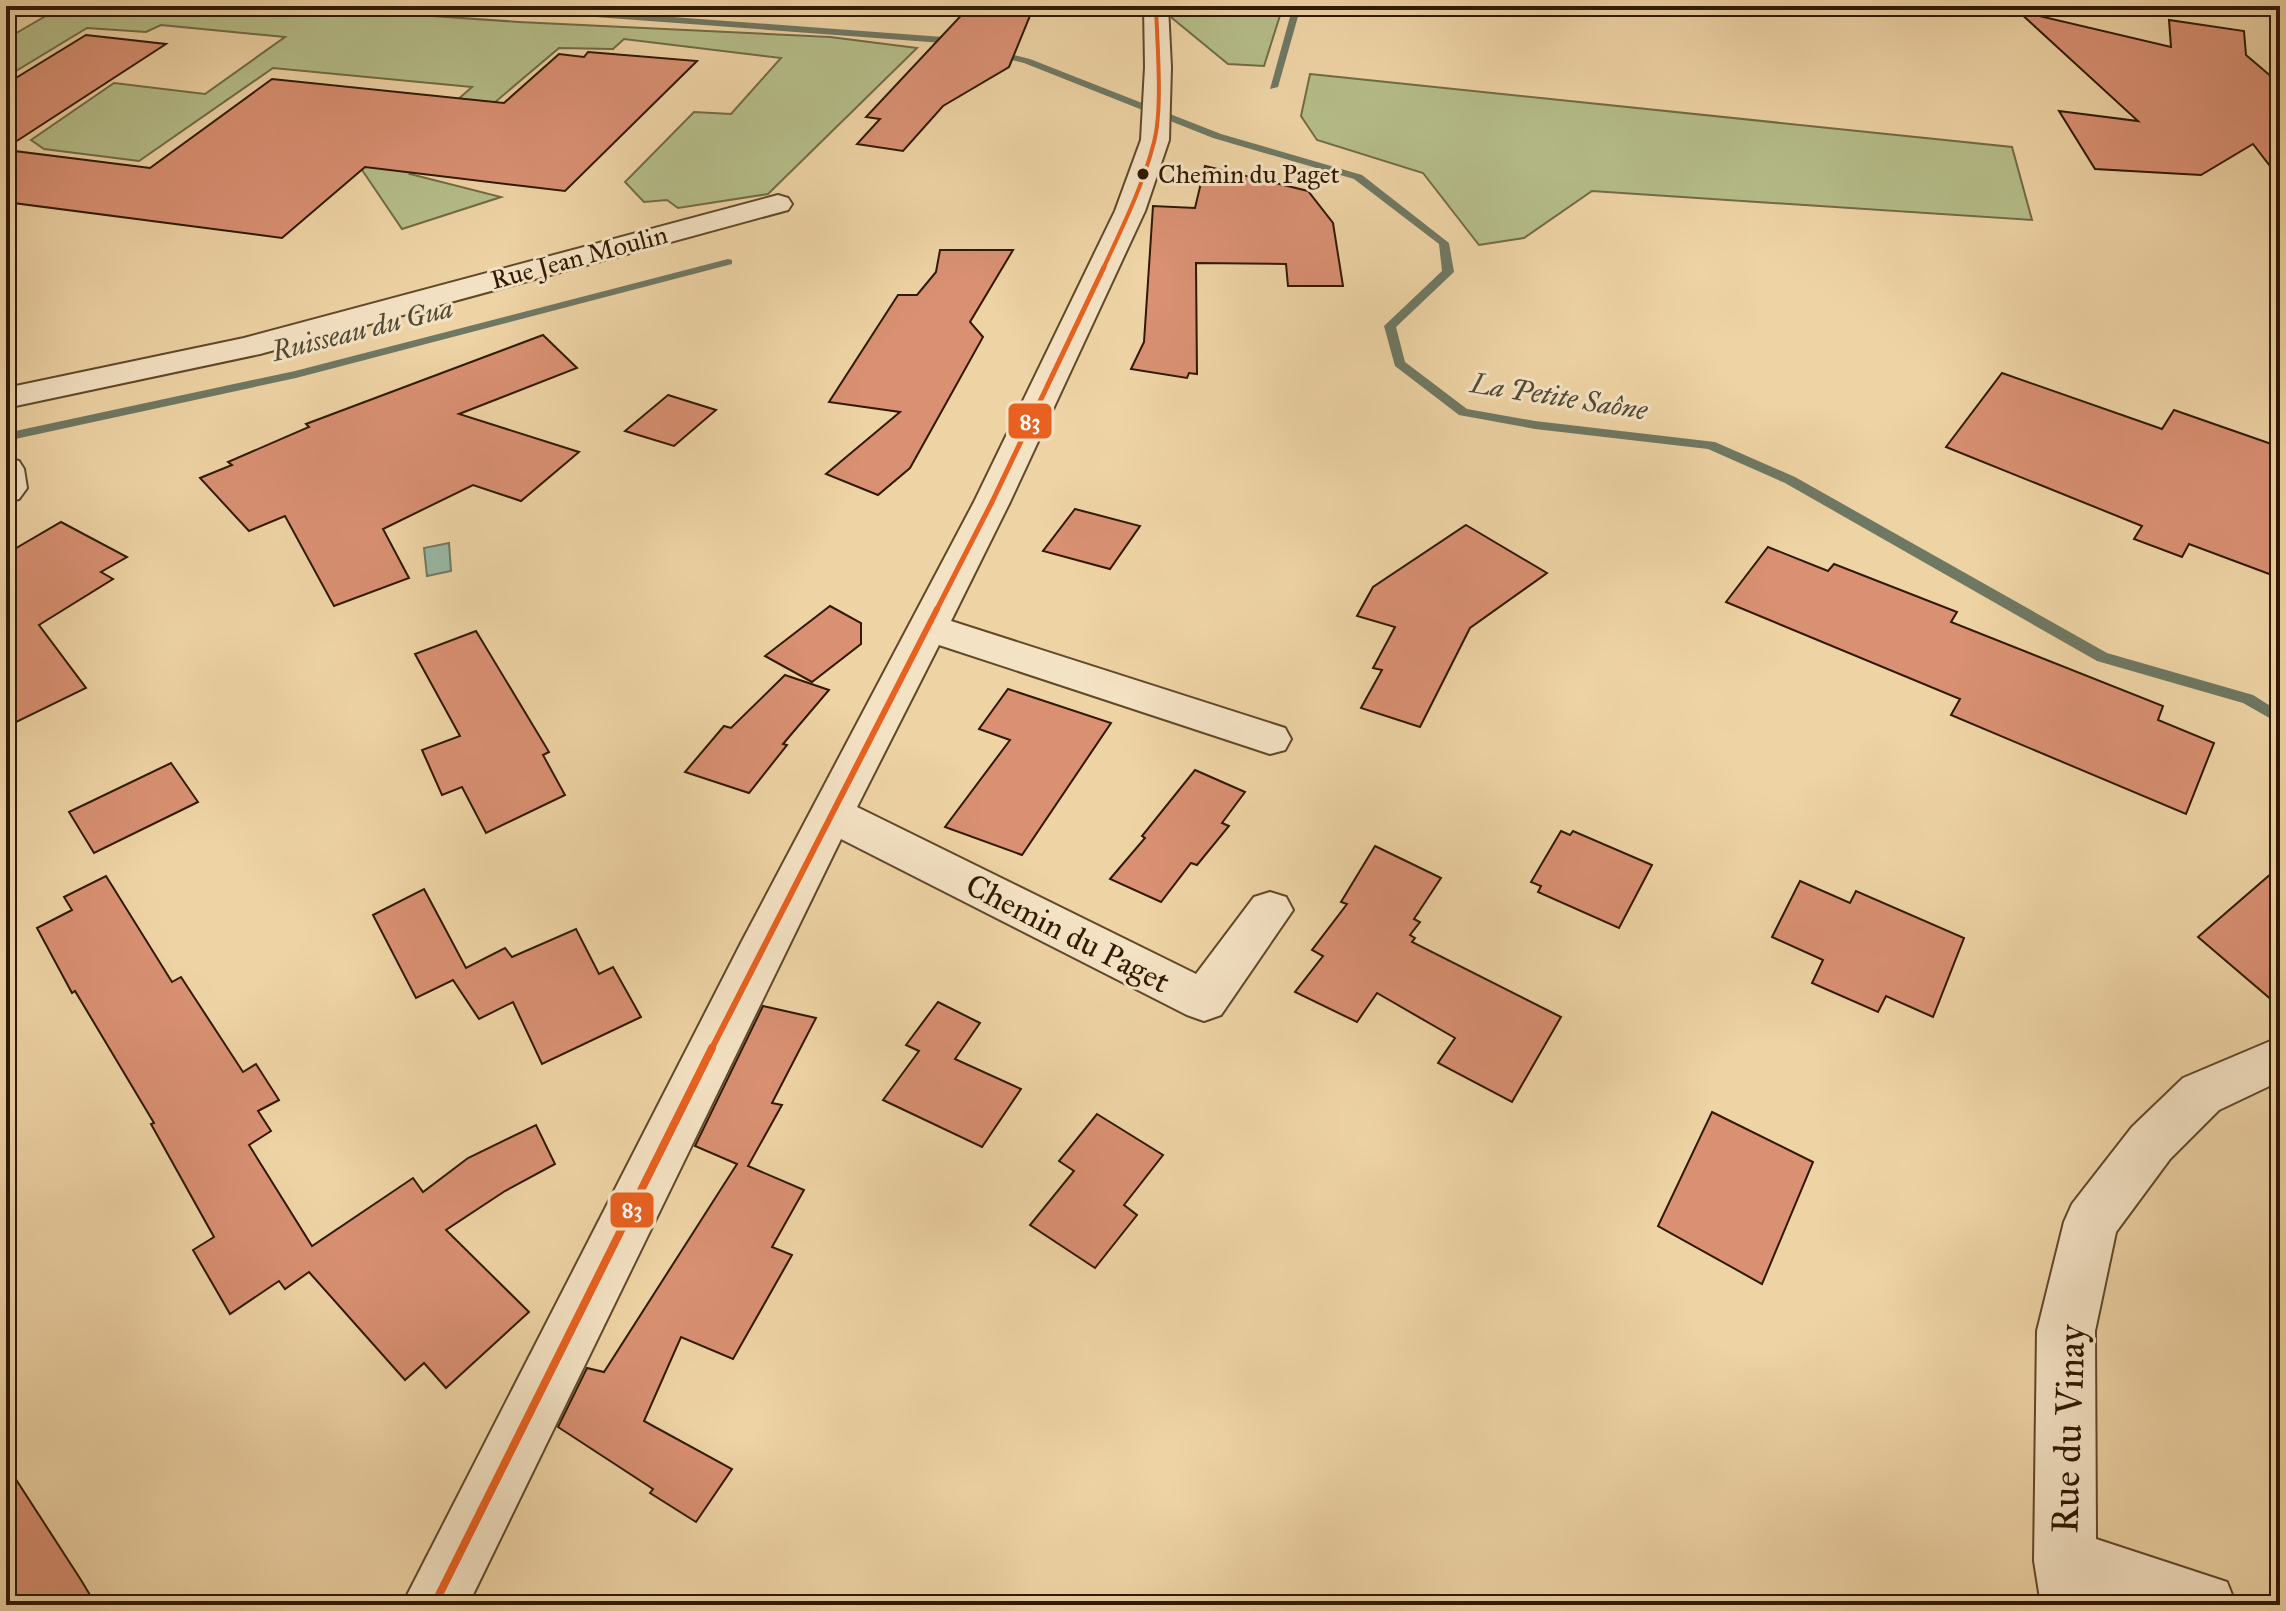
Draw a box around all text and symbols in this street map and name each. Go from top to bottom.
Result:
place label: Chemin du Paget [1158,158,1340,190]
marker: Chemin du Paget [1135,166,1151,182]
street label: Rue Jean Moulin [487,218,671,296]
water label: Ruisseau du Gua [267,290,456,369]
water label: La Petite Saône [1466,365,1650,428]
line badge: 83 [1007,402,1053,440]
text: 83 [1020,408,1040,435]
street label: Chemin du Paget [959,865,1176,1002]
line badge: 83 [609,1191,655,1229]
text: 83 [622,1196,642,1223]
street label: Rue du Vinay [2041,1323,2095,1534]

